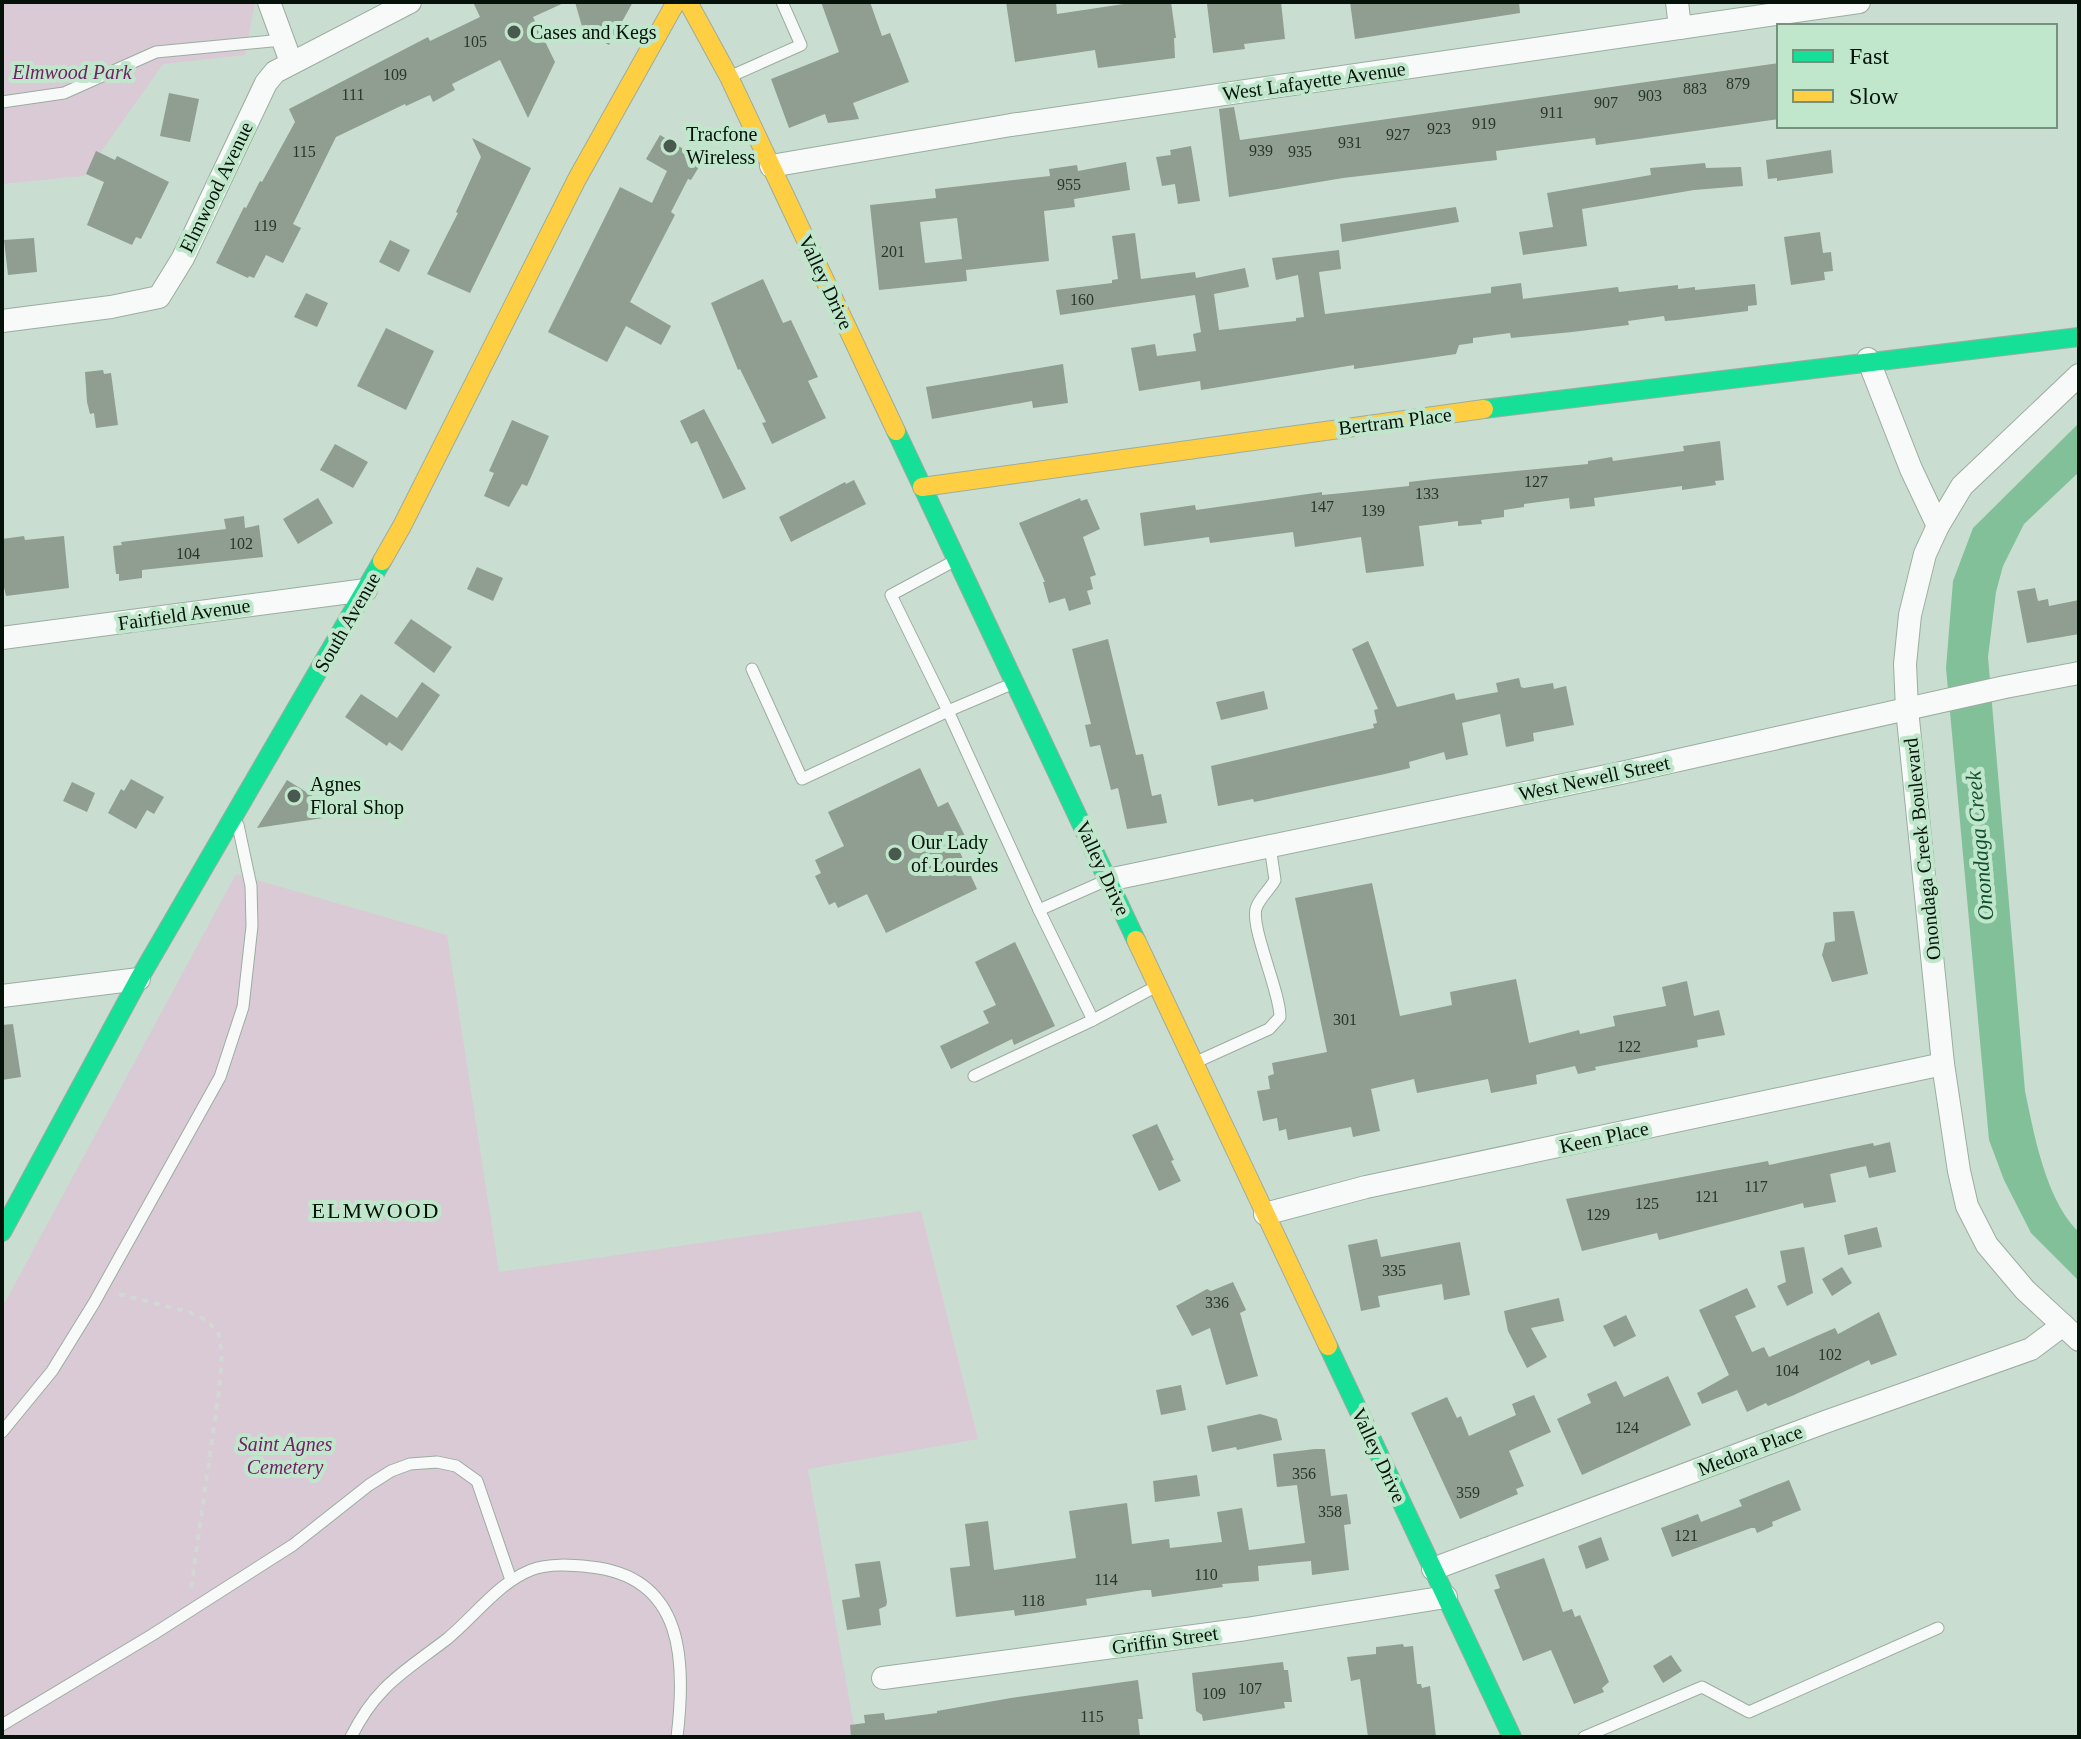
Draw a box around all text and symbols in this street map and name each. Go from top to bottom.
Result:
place label: Cases and Kegs [530,21,657,44]
marker: Cases and Kegs [505,23,523,41]
legend [1777,24,2057,128]
house number: 105 [463,33,487,50]
text: Fast [1849,43,1889,69]
street label: West Lafayette Avenue [1221,57,1407,106]
park label: Elmwood Park [11,61,133,83]
house number: 109 [383,66,407,83]
house number: 879 [1726,75,1750,92]
house number: 883 [1683,80,1707,97]
text: Slow [1849,83,1899,109]
house number: 111 [342,86,364,103]
house number: 903 [1638,87,1662,104]
house number: 907 [1594,94,1618,111]
house number: 911 [1540,104,1564,121]
house number: 919 [1472,115,1496,132]
street label: Elmwood Avenue [175,118,257,256]
house number: 923 [1427,120,1451,137]
place label: Tracfone Wireless [686,123,758,168]
house number: 927 [1386,126,1410,143]
house number: 931 [1338,134,1362,151]
marker: Tracfone Wireless [661,137,679,155]
house number: 939 [1249,142,1273,159]
house number: 115 [292,143,316,160]
house number: 935 [1288,143,1312,160]
house number: 955 [1057,176,1081,193]
house number: 119 [253,217,277,234]
street label: Valley Drive [794,231,857,333]
house number: 201 [881,243,905,260]
house number: 160 [1070,291,1094,308]
street label: Bertram Place [1337,403,1453,439]
house number: 127 [1524,473,1548,490]
house number: 133 [1415,485,1439,502]
house number: 147 [1310,498,1334,515]
house number: 139 [1361,502,1385,519]
house number: 102 [229,535,253,552]
house number: 104 [176,545,200,562]
street label: South Avenue [310,568,384,676]
street label: Fairfield Avenue [116,594,252,634]
street label: Onondaga Creek Boulevard [1899,737,1946,961]
street label: West Newell Street [1516,751,1672,805]
water label: Onondaga Creek [1960,769,1998,922]
place label: Agnes Floral Shop [310,773,404,819]
marker: Agnes Floral Shop [285,787,303,805]
street label: Valley Drive [1071,817,1134,919]
place label: Our Lady of Lourdes [911,831,998,876]
marker: Our Lady of Lourdes [886,845,904,863]
house number: 301 [1333,1011,1357,1028]
house number: 122 [1617,1038,1641,1055]
street label: Keen Place [1557,1117,1651,1157]
house number: 117 [1744,1178,1768,1195]
house number: 121 [1695,1188,1719,1205]
house number: 125 [1635,1195,1659,1212]
district label: ELMWOOD [312,1198,440,1223]
house number: 129 [1586,1206,1610,1223]
house number: 335 [1382,1262,1406,1279]
house number: 336 [1205,1294,1229,1311]
house number: 102 [1818,1346,1842,1363]
house number: 104 [1775,1362,1799,1379]
street label: Valley Drive [1347,1404,1410,1506]
house number: 124 [1615,1419,1639,1436]
street label: Medora Place [1694,1420,1806,1480]
park label: Saint Agnes Cemetery [238,1433,333,1479]
house number: 356 [1292,1465,1316,1482]
house number: 359 [1456,1484,1480,1501]
house number: 358 [1318,1503,1342,1520]
house number: 121 [1674,1527,1698,1544]
house number: 110 [1194,1566,1218,1583]
house number: 114 [1094,1571,1118,1588]
house number: 118 [1021,1592,1045,1609]
street label: Griffin Street [1111,1622,1220,1658]
house number: 107 [1238,1680,1262,1697]
house number: 109 [1202,1685,1226,1702]
house number: 115 [1080,1708,1104,1725]

